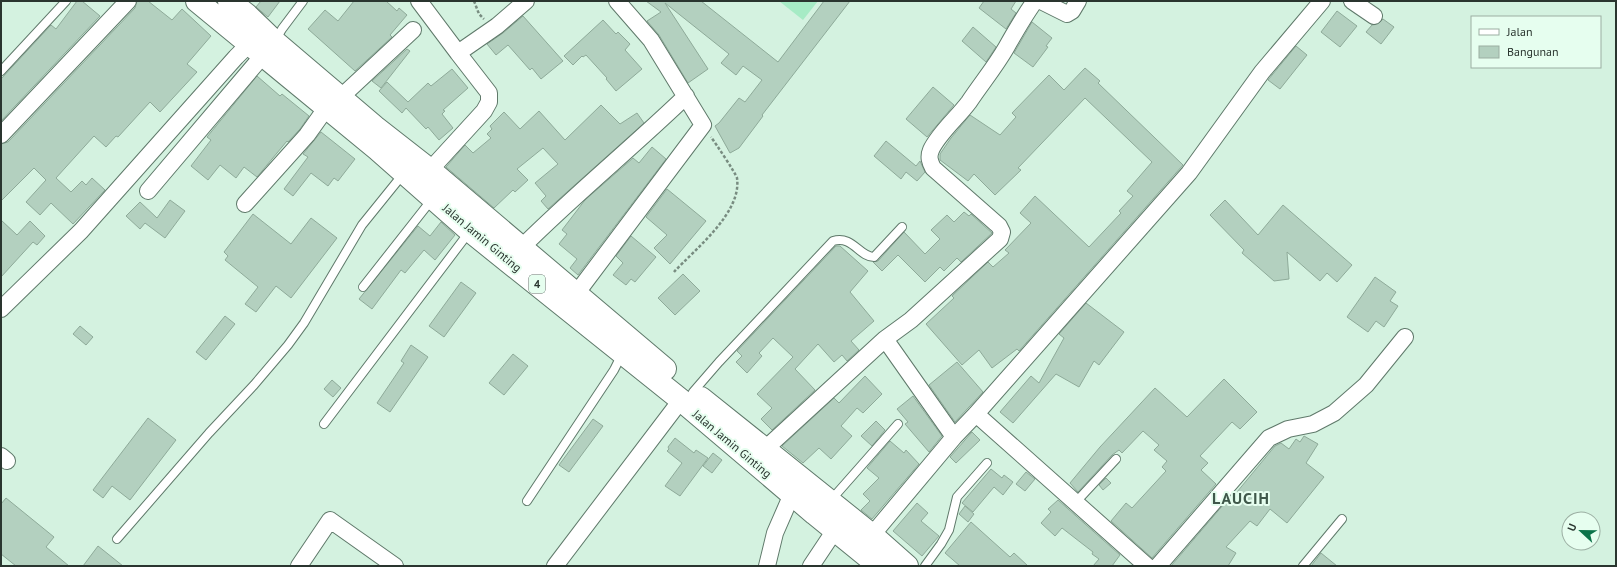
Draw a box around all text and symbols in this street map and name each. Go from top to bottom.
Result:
legend [1471,16,1601,68]
text: Jalan [1506,24,1532,39]
text: Bangunan [1507,44,1559,59]
street label: Jalan Jamin Ginting [439,200,525,275]
road number: 4 [529,275,545,293]
street label: Jalan Jamin Ginting [689,406,775,481]
district label: LAUCIH [1212,488,1270,508]
north arrow [1561,511,1601,551]
text: U [1564,521,1580,533]

